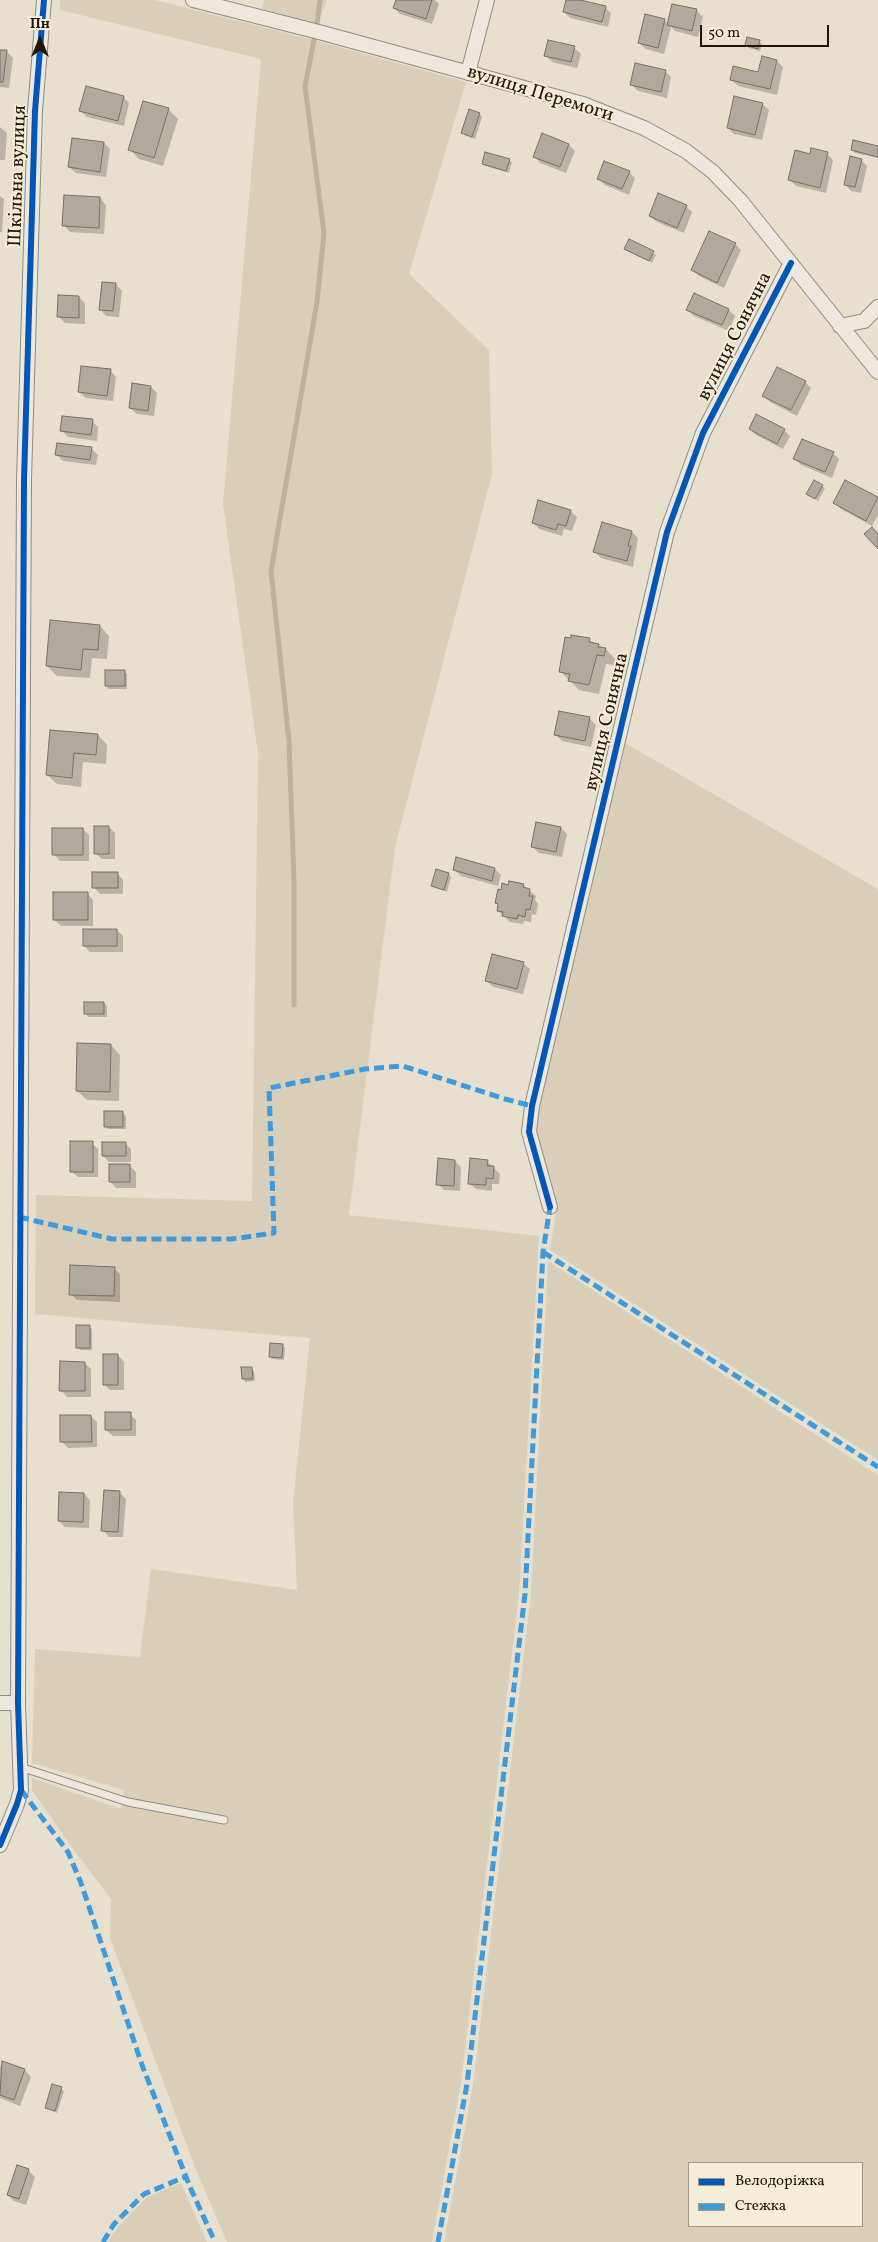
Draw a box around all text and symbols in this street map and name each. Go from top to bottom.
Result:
north arrow [15,15,65,65]
text: Пн [30,15,50,34]
scale bar [703,15,832,47]
text: 50 m [708,23,740,44]
street label: вулиця Перемоги [464,62,616,128]
street label: Шкільна вулиця [5,105,33,247]
street label: вулиця Сонячна [694,269,778,405]
street label: вулиця Сонячна [581,651,635,793]
legend [688,2162,863,2227]
text: Велодоріжка [735,2171,825,2192]
text: Стежка [735,2196,786,2217]

